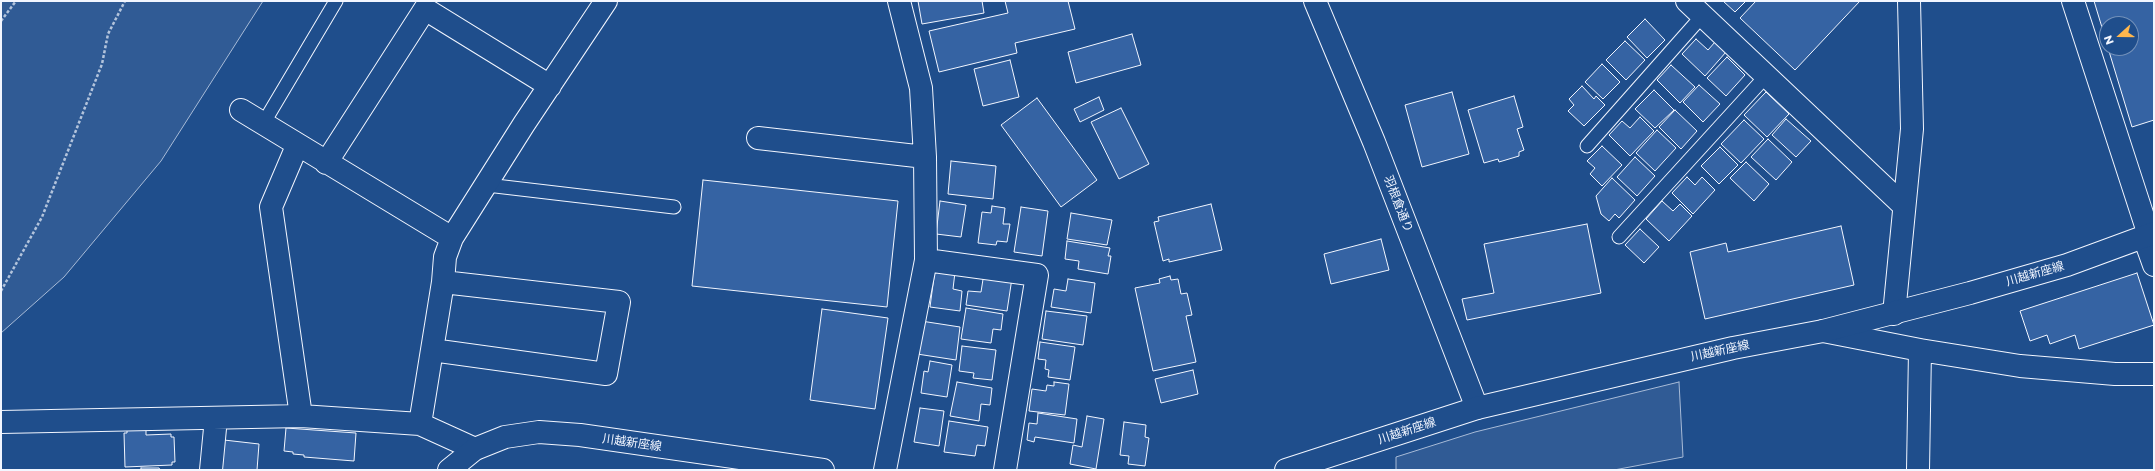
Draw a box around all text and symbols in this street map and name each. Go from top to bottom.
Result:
north arrow [2099,16,2139,56]
text: N [2101,33,2117,47]
street label: 羽根倉通り [1381,173,1415,235]
street label: 川越新座線 [2004,259,2066,289]
street label: 川越新座線 [1689,338,1751,364]
street label: 川越新座線 [1376,415,1438,447]
street label: 川越新座線 [601,432,663,454]

